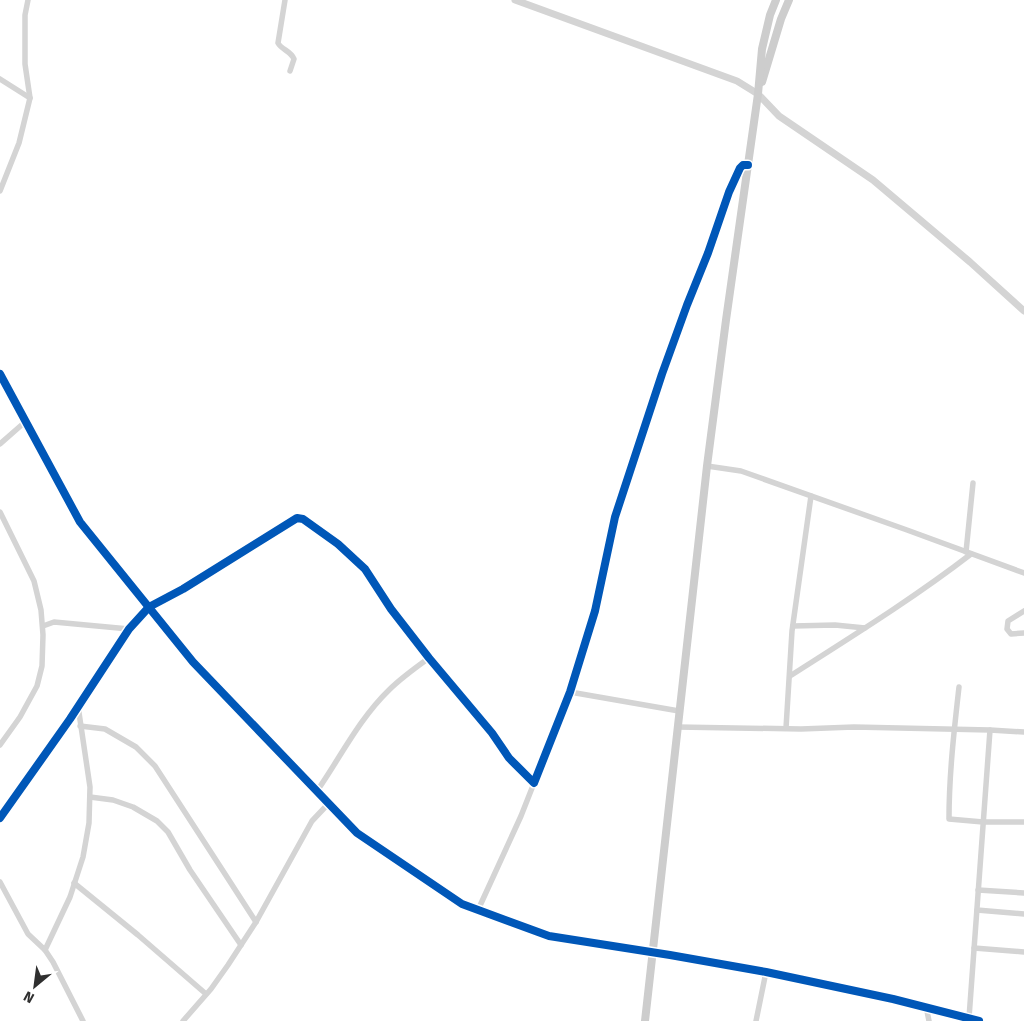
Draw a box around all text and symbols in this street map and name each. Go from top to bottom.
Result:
north arrow [10,961,60,1011]
text: N [21,987,37,1007]

